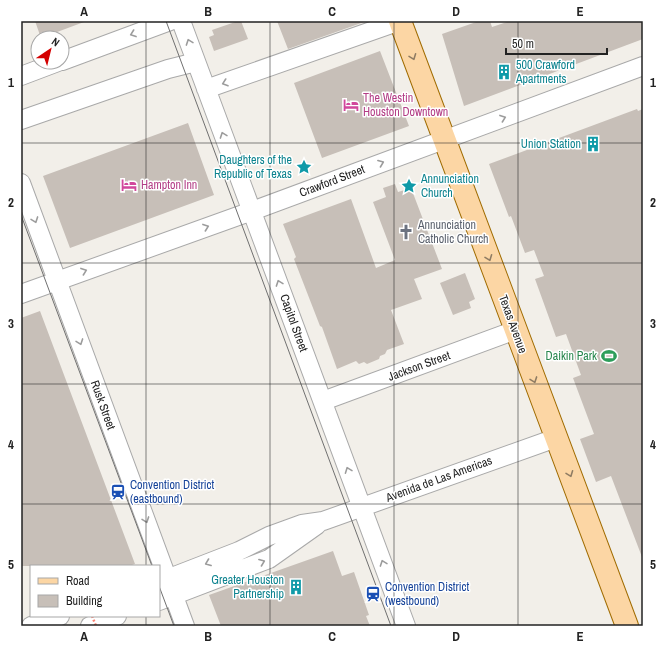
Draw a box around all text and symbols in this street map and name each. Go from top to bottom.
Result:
text: A [80,3,88,20]
text: B [204,3,212,20]
text: C [328,3,336,20]
text: D [452,3,460,20]
text: E [576,3,584,20]
north arrow [30,30,70,70]
one-way arrow [130,30,137,38]
scale bar [506,30,607,56]
text: N [49,34,62,49]
text: 50 m [512,36,534,52]
one-way arrow [185,39,193,46]
one-way arrow [409,54,417,61]
place label: 500 Crawford Apartments [515,57,575,87]
building icon: 500 Crawford Apartments [495,63,513,81]
text: 1 [8,74,14,91]
text: 1 [650,74,656,91]
one-way arrow [222,78,229,86]
place label: The Westin Houston Downtown [363,90,448,120]
hotel icon: The Westin Houston Downtown [342,96,360,114]
one-way arrow [499,114,506,122]
one-way arrow [220,131,228,138]
building icon: Union Station [584,135,602,153]
place label: Union Station [521,136,581,152]
place label: Daughters of the Republic of Texas [214,152,292,182]
place icon: Daughters of the Republic of Texas [295,158,313,176]
one-way arrow [377,159,384,167]
street label: Crawford Street [297,161,367,201]
place label: Annunciation Church [420,171,479,201]
hotel icon: Hampton Inn [120,176,138,194]
place label: Hampton Inn [141,177,197,193]
place icon: Annunciation Church [400,177,418,195]
text: 2 [8,194,14,211]
text: 2 [650,194,656,211]
one-way arrow [30,216,38,223]
place label: Annunciation Catholic Church [417,217,489,247]
one-way arrow [203,223,210,232]
church icon: Annunciation Catholic Church [397,223,415,241]
one-way arrow [484,254,492,261]
one-way arrow [80,267,87,275]
one-way arrow [275,280,283,287]
street label: Capitol Street [276,292,312,354]
street label: Texas Avenue [495,293,531,355]
text: 3 [8,315,14,332]
text: 3 [650,315,656,332]
one-way arrow [75,338,83,345]
street label: Jackson Street [386,347,453,385]
sports icon: Daikin Park [600,347,618,365]
place label: Daikin Park [546,348,597,364]
one-way arrow [530,376,538,383]
street label: Rusk Street [87,378,119,432]
text: 4 [8,436,14,453]
text: 4 [650,436,656,453]
street label: Avenida de Las Americas [383,452,494,506]
one-way arrow [345,467,353,474]
one-way arrow [565,471,573,478]
place label: Convention District (eastbound) [130,477,214,507]
station icon: Convention District (eastbound) [109,483,127,501]
one-way arrow [141,517,149,524]
text: 5 [8,556,14,573]
text: 5 [650,556,656,573]
one-way arrow [205,558,212,566]
one-way arrow [259,558,266,566]
one-way arrow [379,560,387,567]
legend [30,565,160,617]
place label: Greater Houston Partnership [211,572,284,602]
text: Road [66,573,90,589]
building icon: Greater Houston Partnership [287,578,305,596]
place label: Convention District (westbound) [385,579,469,609]
station icon: Convention District (westbound) [364,585,382,603]
text: Building [66,593,103,609]
text: A [80,628,88,645]
text: B [204,628,212,645]
text: C [328,628,336,645]
text: D [452,628,460,645]
text: E [576,628,584,645]

